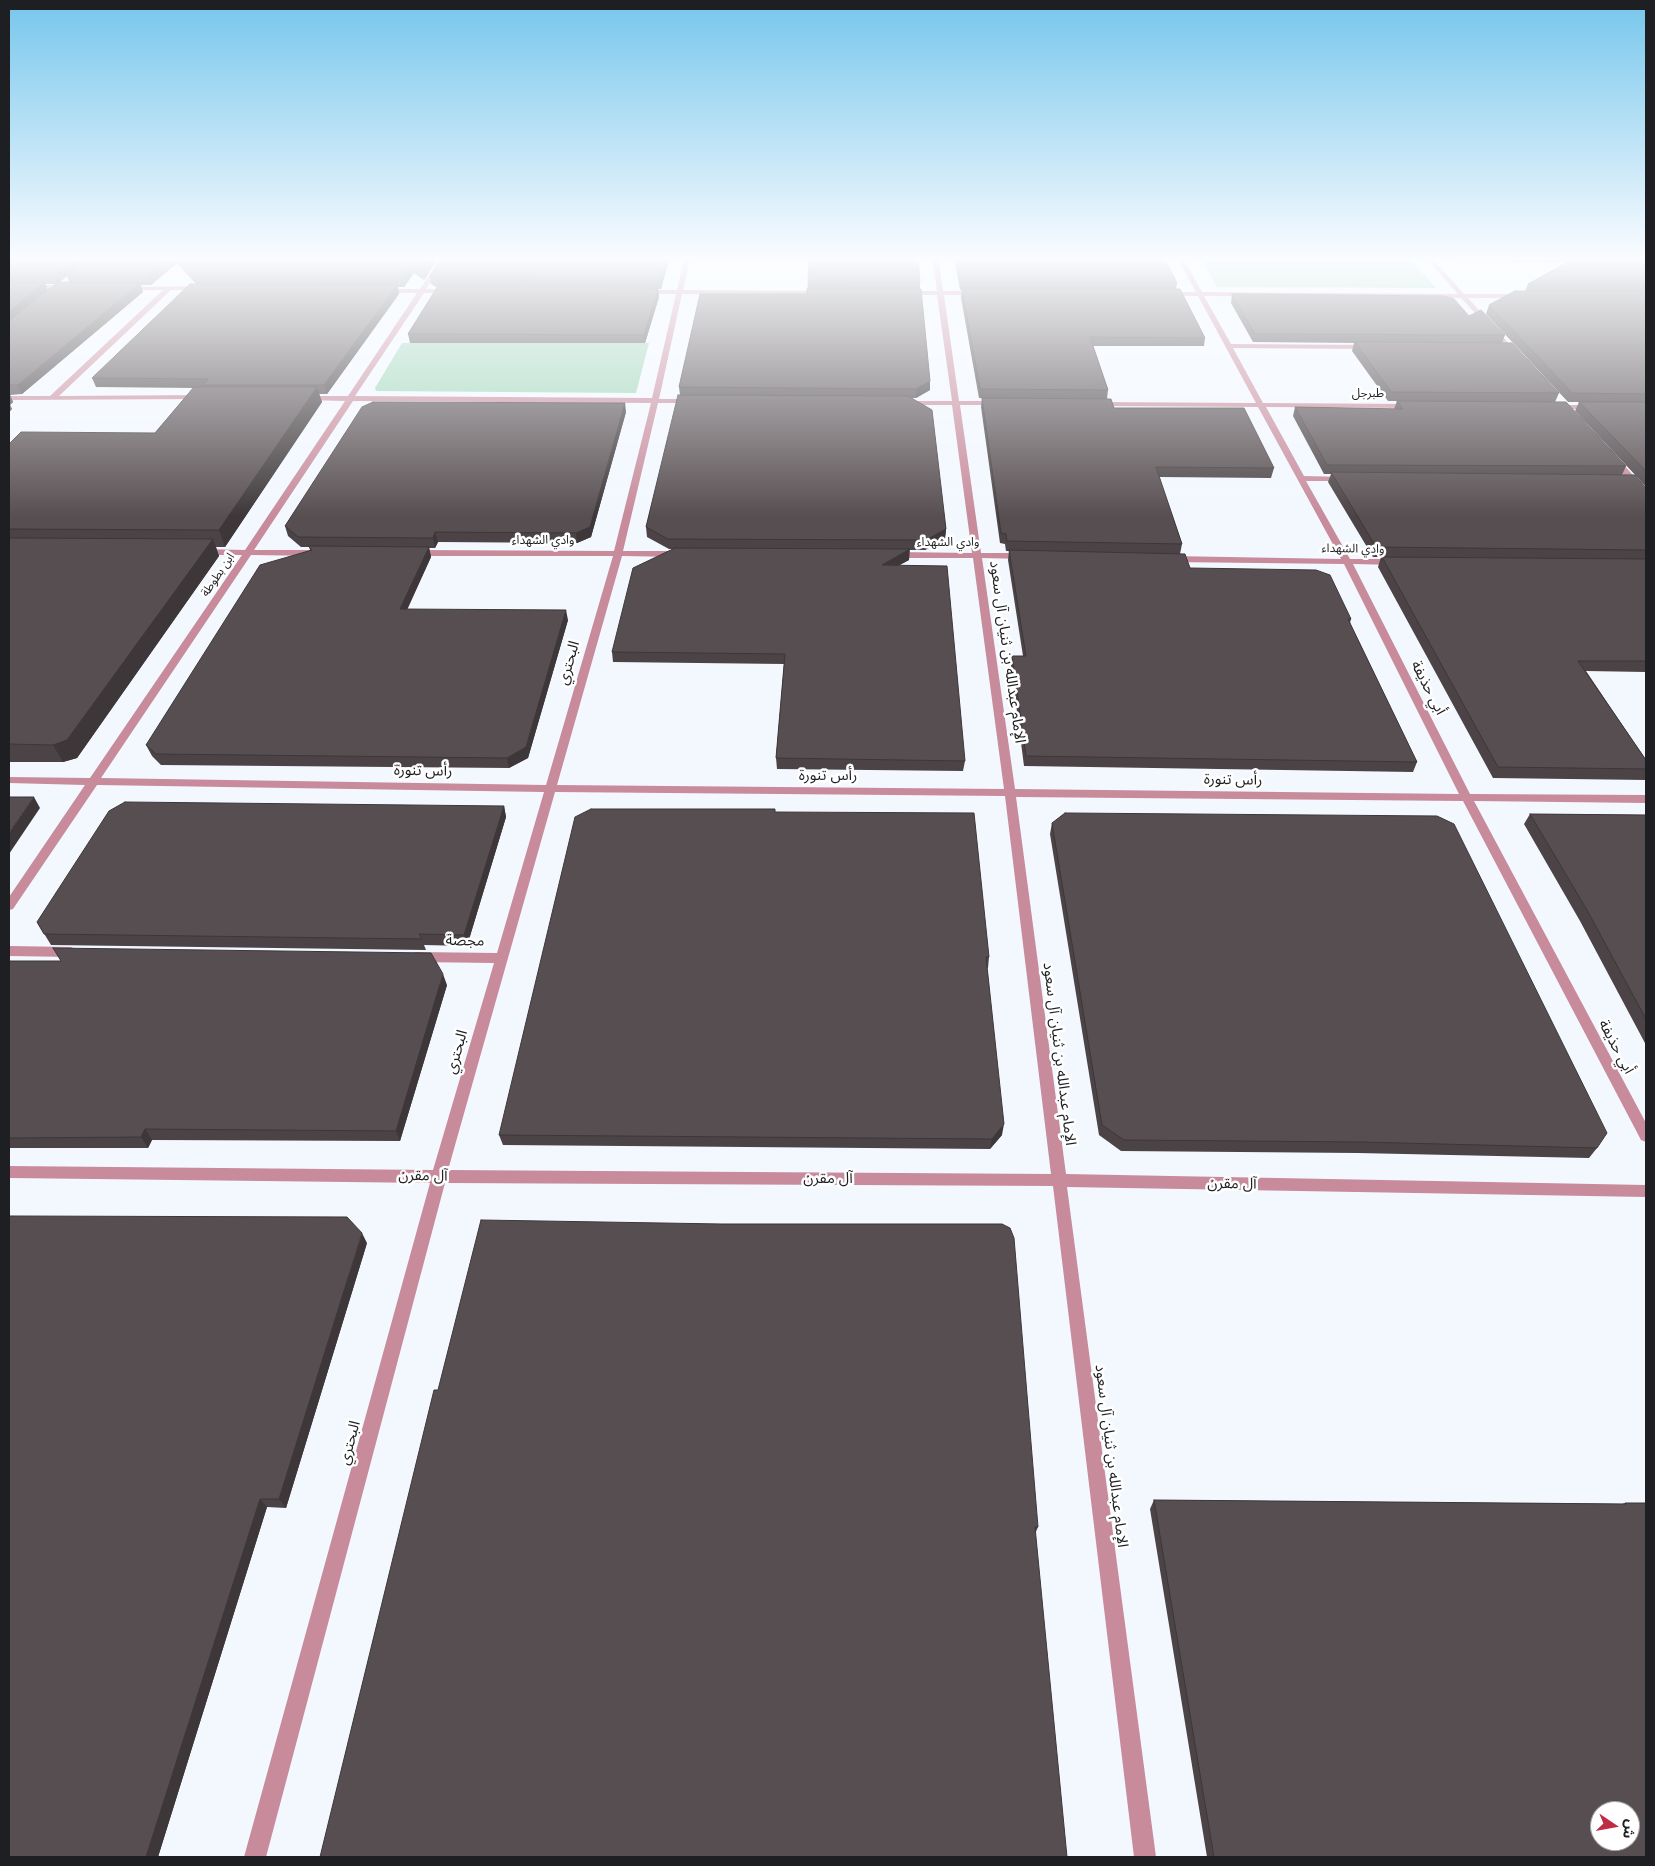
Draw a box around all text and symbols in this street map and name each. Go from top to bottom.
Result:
street label: طبرجل [1352,387,1384,401]
street label: وادي الشهداء [512,534,574,548]
street label: وادي الشهداء [917,536,979,550]
street label: وادي الشهداء [1322,541,1384,557]
street label: ابن بطوطة [198,550,238,600]
street label: الإمام عبدالله بن ثنيان آل سعود [985,560,1029,744]
street label: البحتري [554,639,584,687]
street label: أبي حذيفة [1407,658,1449,718]
street label: رأس تنورة [394,761,452,781]
street label: رأس تنورة [799,767,857,785]
street label: رأس تنورة [1204,770,1262,790]
street label: مجصة [445,932,485,950]
street label: الإمام عبدالله بن ثنيان آل سعود [1039,961,1079,1147]
street label: أبي حذيفة [1594,1017,1638,1077]
street label: البحتري [442,1028,472,1076]
street label: آل مقرن [398,1167,448,1185]
street label: آل مقرن [803,1170,853,1188]
street label: آل مقرن [1207,1175,1257,1193]
street label: الإمام عبدالله بن ثنيان آل سعود [1091,1363,1131,1549]
street label: البحتري [335,1419,365,1467]
north arrow [1590,1801,1640,1851]
text: ش [1619,1818,1639,1840]

